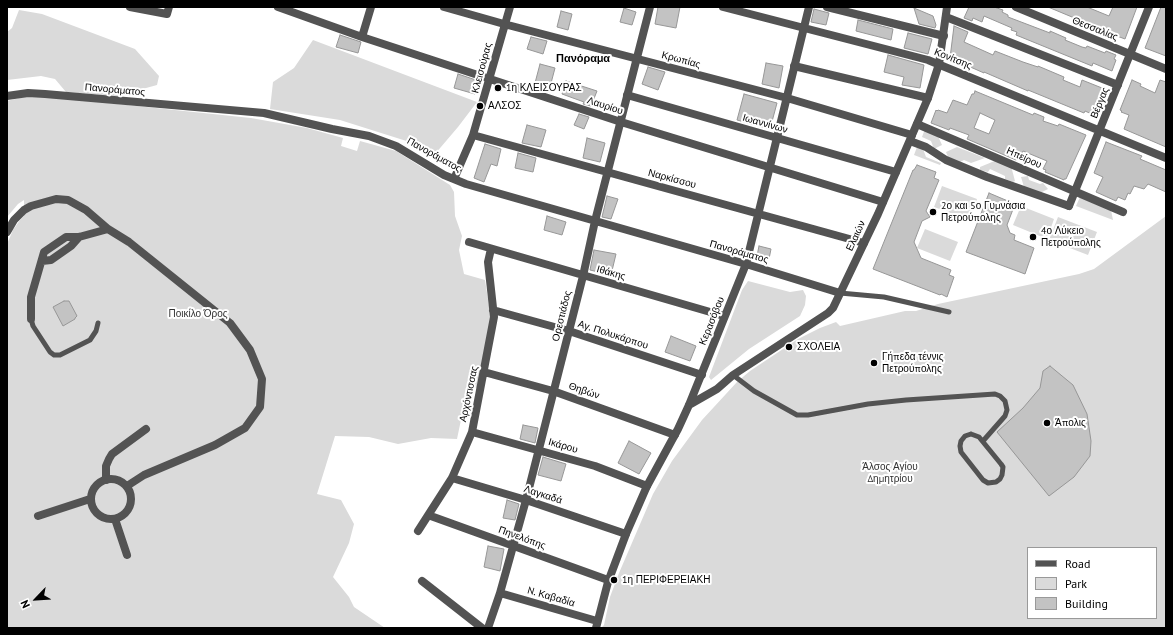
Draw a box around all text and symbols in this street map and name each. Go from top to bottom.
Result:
street label: Θεσσαλίας [1070,14,1120,44]
street label: Κλεισούρας [469,41,495,95]
street label: Κονίτσης [932,46,974,72]
street label: Κρωπίας [660,49,702,71]
district label: Πανόραμα [556,52,610,66]
street label: Πανοράματος [84,81,146,99]
place label: 1η ΚΛΕΙΣΟΥΡΑΣ [506,82,582,94]
marker: 1η ΚΛΕΙΣΟΥΡΑΣ [493,83,503,93]
street label: Βέργας [1088,86,1112,120]
street label: Λαυρίου [586,95,624,117]
place label: ΑΛΣΟΣ [488,100,521,112]
marker: ΑΛΣΟΣ [475,101,485,111]
street label: Ιωαννίνων [741,112,789,136]
street label: Πανοράματος [405,135,463,175]
street label: Ηπείρου [1005,145,1043,171]
street label: Ναρκίσσου [647,167,697,191]
place label: 2ο και 5ο Γυμνάσια Πετρούπολης [941,200,1025,224]
marker: 2ο και 5ο Γυμνάσια Πετρούπολης [928,207,938,217]
street label: Ελαιών [844,219,868,253]
place label: 4ο Λύκειο Πετρούπολης [1041,225,1101,248]
marker: 4ο Λύκειο Πετρούπολης [1028,232,1038,242]
street label: Πανοράματος [708,238,770,266]
street label: Ιθάκης [595,263,627,283]
street label: Ορεστιάδος [550,289,574,343]
street label: Κερασόβου [697,295,727,347]
park label: Ποικίλο Όρος [168,308,228,320]
street label: Αγ. Πολυκάρπου [576,318,650,352]
place label: ΣΧΟΛΕΙΑ [797,341,840,353]
marker: ΣΧΟΛΕΙΑ [784,342,794,352]
place label: Γήπεδα τέννις Πετρούπολης [882,351,944,374]
marker: Γήπεδα τέννις Πετρούπολης [869,358,879,368]
street label: Αρχόντισσας [457,365,481,423]
street label: Θηβών [567,380,601,402]
place label: Άπολις [1055,417,1086,429]
marker: Άπολις [1042,418,1052,428]
street label: Ικάρου [547,436,579,456]
park label: Άλσος Αγίου Δημητρίου [862,461,918,484]
street label: Λαγκαδά [522,483,564,507]
street label: Πηνελόπης [497,524,547,552]
legend [1027,547,1157,619]
text: Road [1065,556,1090,571]
place label: 1η ΠΕΡΙΦΕΡΕΙΑΚΗ [622,574,710,586]
marker: 1η ΠΕΡΙΦΕΡΕΙΑΚΗ [609,575,619,585]
text: Park [1065,576,1087,591]
north arrow [16,579,56,619]
street label: N. Καβαδία [526,584,576,610]
text: Building [1065,596,1108,611]
text: N [17,598,33,610]

